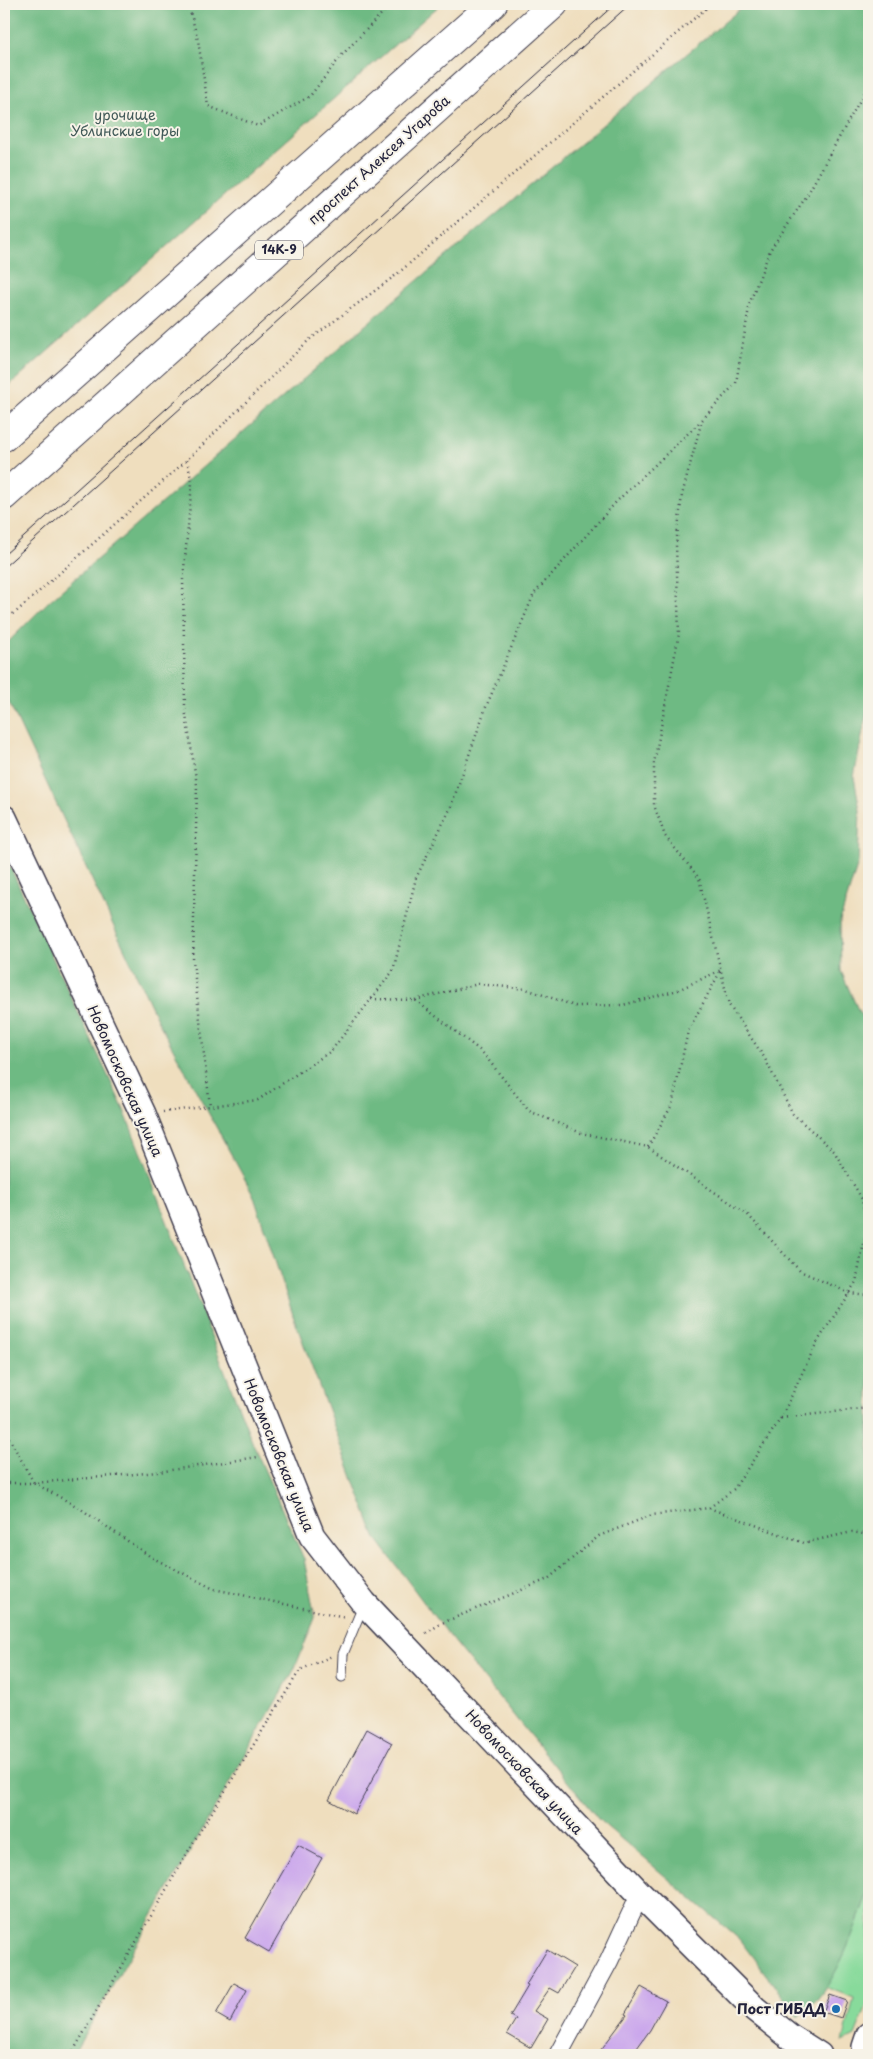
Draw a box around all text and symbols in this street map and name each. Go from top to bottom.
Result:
street label: проспект Алексея Угарова [303,90,455,229]
park label: урочище Ублинские горы [71,104,179,141]
road number: 14К-9 [255,240,303,260]
street label: Новомосковская улица [83,1002,168,1160]
street label: Новомосковская улица [239,1375,320,1535]
street label: Новомосковская улица [461,1705,588,1839]
place label: Пост ГИБДД [737,1998,827,2019]
marker: Пост ГИБДД [830,2003,842,2015]

